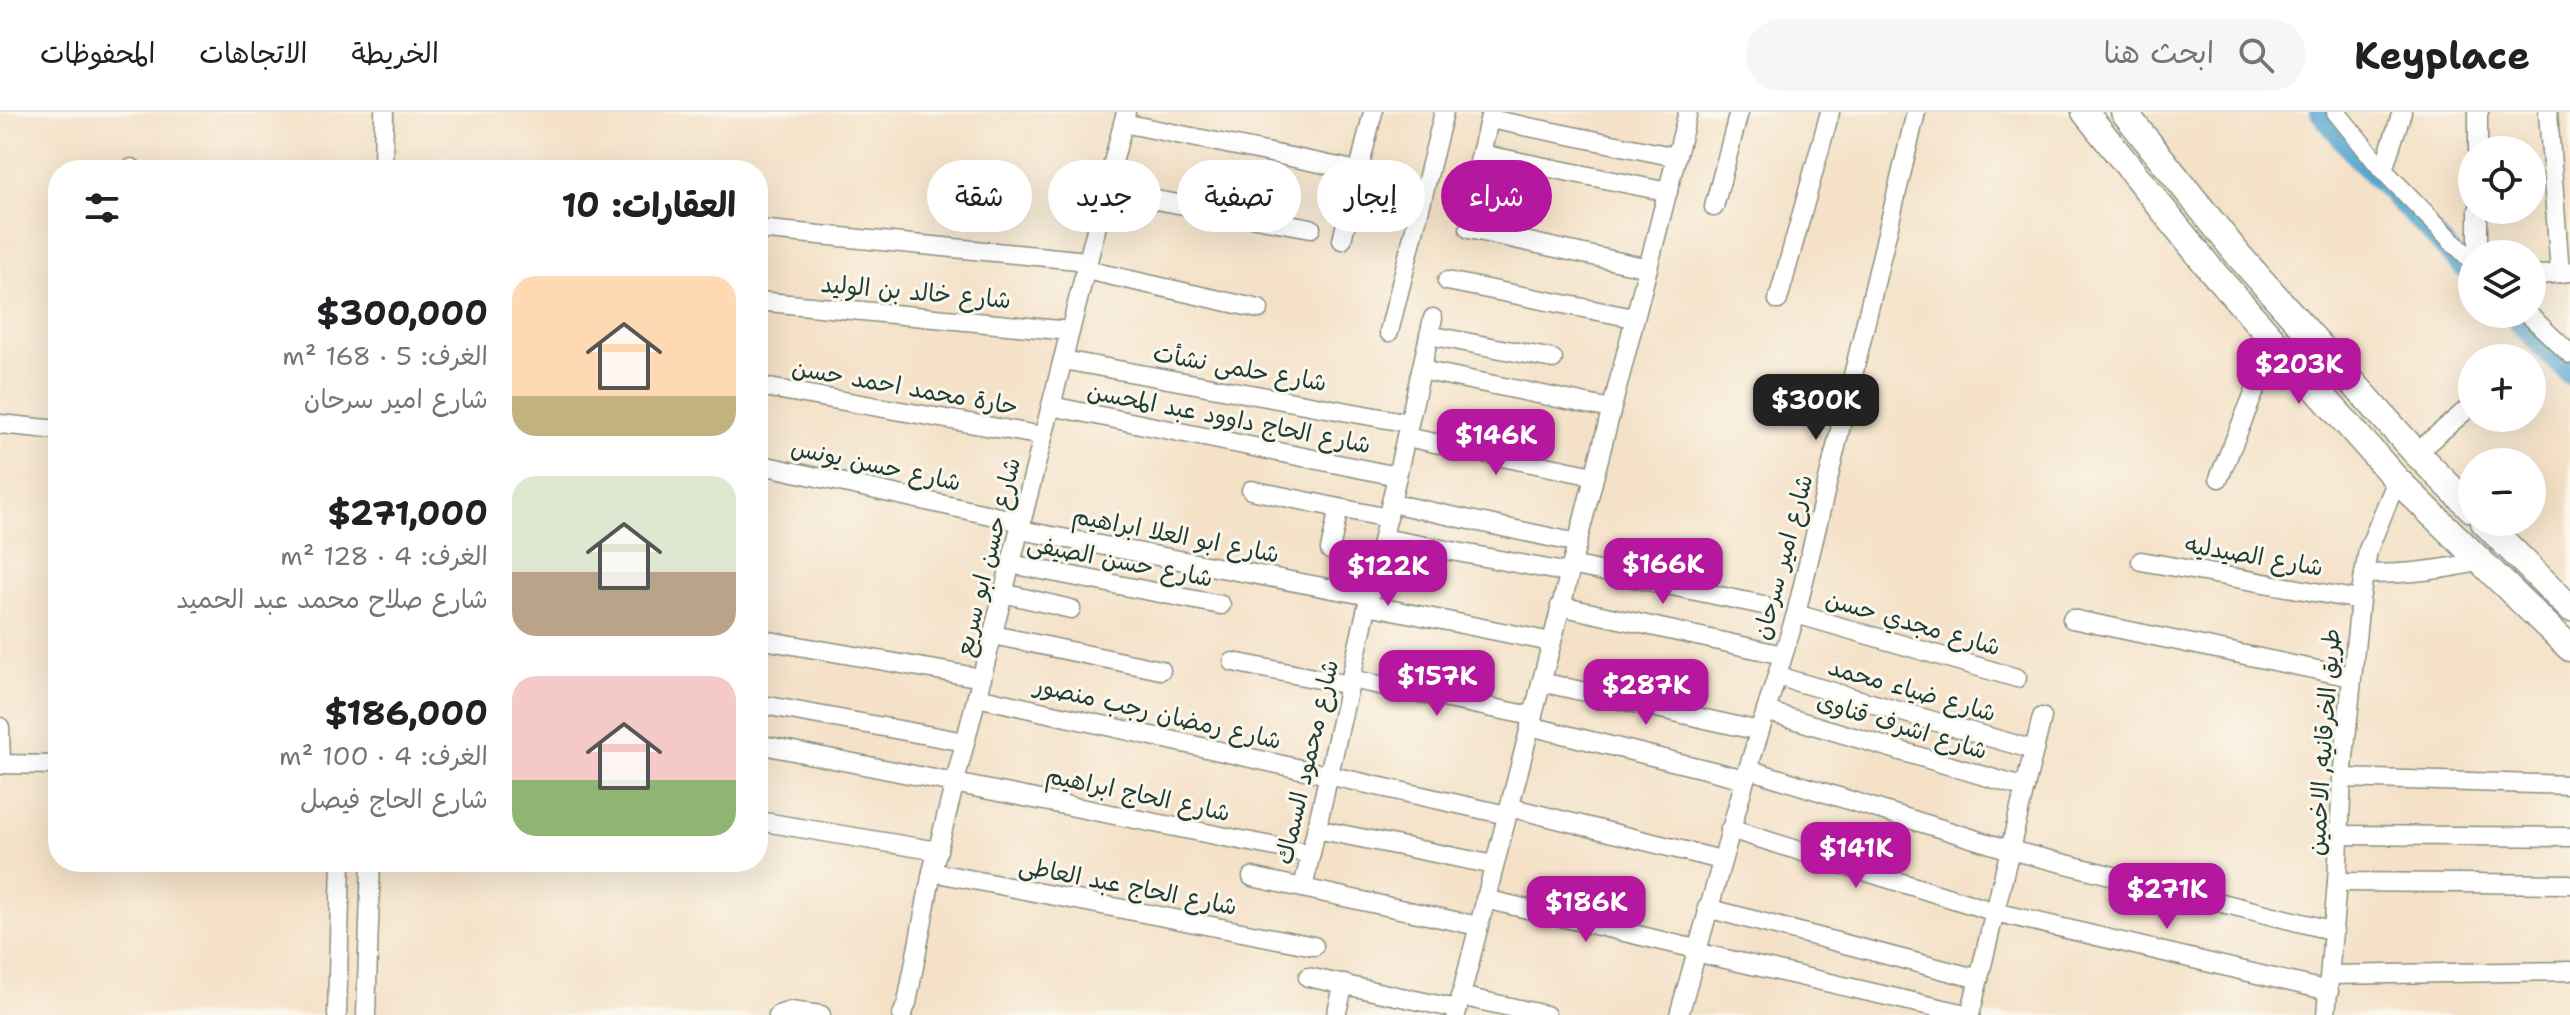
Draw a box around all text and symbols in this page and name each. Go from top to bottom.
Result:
search box [1746,19,2306,91]
text: Keyplace [2354,30,2530,81]
text: ابحث هنا [2104,32,2214,73]
icon: search [2234,33,2278,77]
text: المحفوظات [40,34,155,72]
text: الاتجاهات [199,34,307,72]
text: الخريطة [351,34,439,72]
map controls [2458,136,2546,536]
button: locate [2458,136,2546,224]
chip: شقة [927,160,1032,232]
chip: جديد [1048,160,1161,232]
chip: تصفية [1177,160,1301,232]
chip: إيجار [1317,160,1425,232]
chip: شراء [1441,160,1552,232]
text: العقارات: 10 [562,182,736,228]
icon: filters [80,186,124,230]
button: layers [2458,240,2546,328]
street label: شارع خالد بن الوليد [820,268,1012,317]
text: $300,000 [316,290,488,336]
icon: home [576,308,672,404]
street label: شارع حلمى نشأت [1151,337,1329,400]
text: الغرف: 5 · 168 m² [282,338,488,373]
pin: $203K [2243,338,2355,406]
button: + [2458,344,2546,432]
text: $203K [2255,346,2343,381]
street label: حارة محمد احمد حسن [789,351,1021,423]
pin: $300K [1760,374,1872,442]
street label: شارع الحاج داوود عبد المحسن [1084,375,1374,462]
text: شارع امير سرحان [304,381,488,416]
text: $300K [1771,382,1861,417]
pin: $146K [1440,409,1552,477]
text: $146K [1455,417,1537,452]
street label: شارع حسن يونس [788,431,964,500]
button: − [2458,448,2546,536]
street label: شارع حسن ابو سريع [948,454,1029,660]
street label: شارع امير سرحان [1746,471,1821,644]
text: $271,000 [327,490,488,536]
street label: شارع ابو العلا ابراهيم [1069,499,1282,573]
icon: home [576,508,672,604]
street label: شارع حسن الصيفى [1024,527,1216,596]
street label: شارع الصيدليه [2182,528,2326,585]
text: الغرف: 4 · 128 m² [280,538,488,573]
pin: $166K [1607,538,1719,606]
pin: $122K [1332,540,1444,608]
text: $166K [1622,546,1704,581]
text: $122K [1347,548,1429,583]
text: شارع صلاح محمد عبد الحميد [176,581,488,616]
street label: شارع مجدي حسن [1822,583,2004,664]
street label: طريق الخرقانيه, الاخمين [2300,627,2348,857]
pin: $157K [1381,650,1493,718]
street label: شارع ضياء محمد [1824,651,2000,730]
street label: شارع محمود السماك [1268,656,1347,868]
text: $157K [1397,658,1477,693]
pin: $287K [1590,659,1702,727]
text: $287K [1601,667,1691,702]
street label: شارع رمضان رجب منصور [1029,669,1285,758]
street label: شارع اشرف قناوى [1812,685,1991,768]
text: $186,000 [324,690,488,736]
icon: home [576,708,672,804]
text: الغرف: 4 · 100 m² [279,738,488,773]
street label: شارع الحاج ابراهيم [1043,759,1233,831]
text: شارع الحاج فيصل [300,781,488,816]
pin: $141K [1800,822,1912,890]
text: $141K [1819,830,1893,865]
street label: شارع الحاج عبد العاطى [1016,849,1240,924]
pin: $271K [2111,863,2223,931]
text: $271K [2127,871,2207,906]
pin: $186K [1530,876,1642,944]
text: $186K [1545,884,1627,919]

